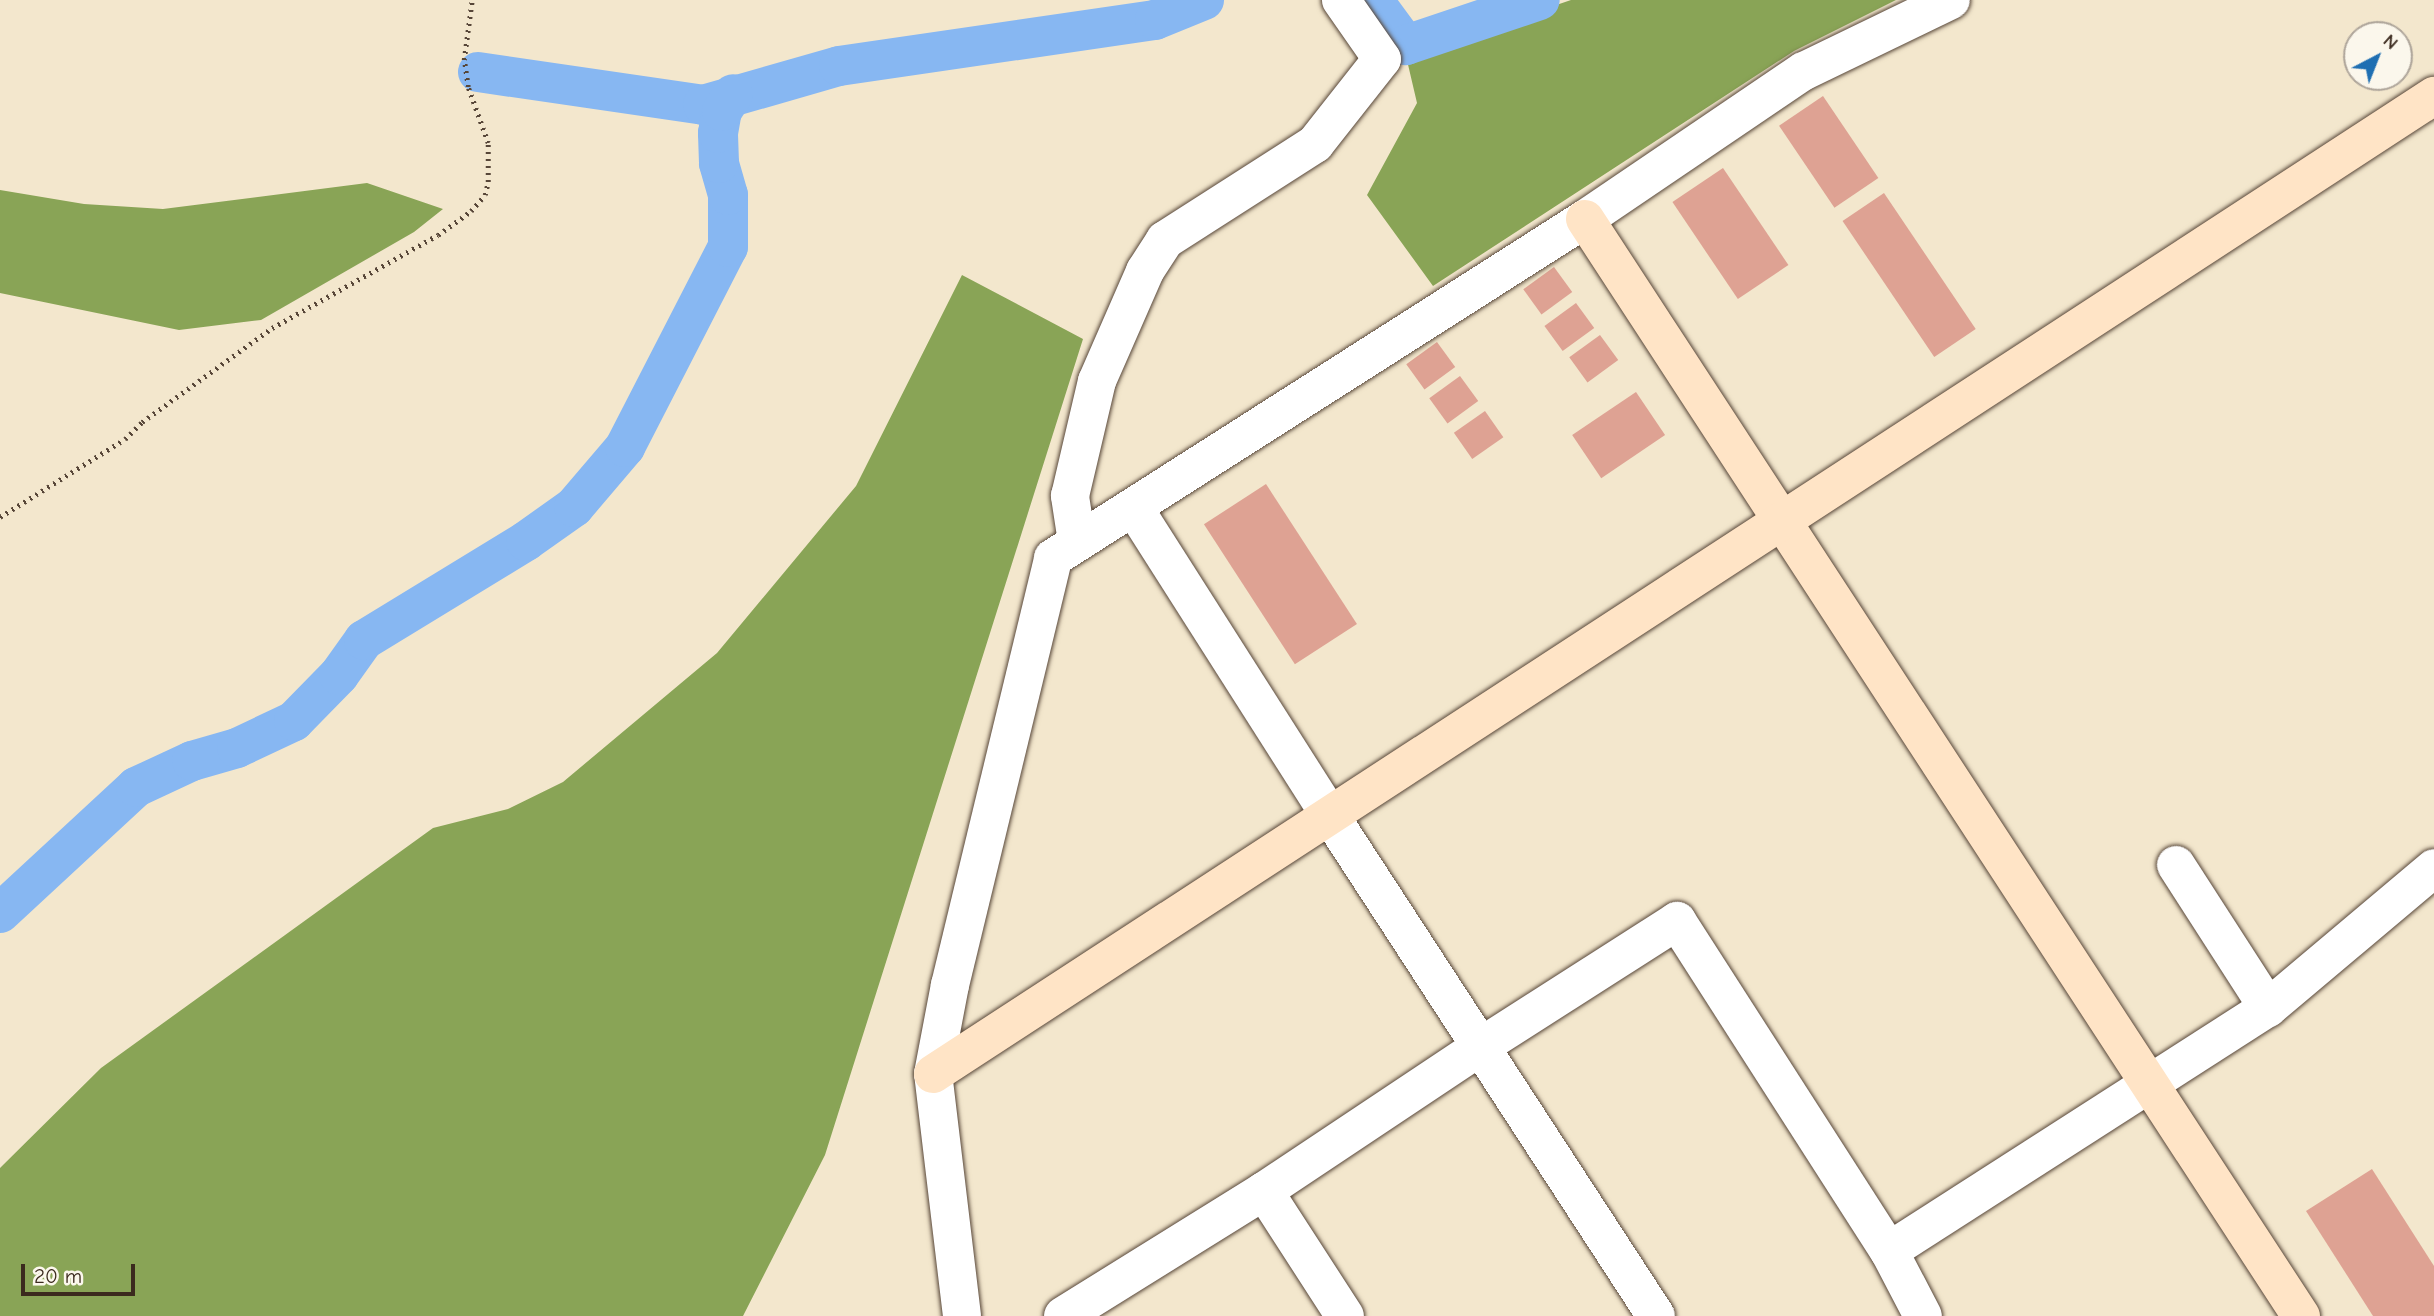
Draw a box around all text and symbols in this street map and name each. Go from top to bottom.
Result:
north arrow [2343,21,2413,91]
text: N [2379,30,2403,54]
scale bar [24,1250,138,1294]
text: 20 m [34,1264,82,1288]

